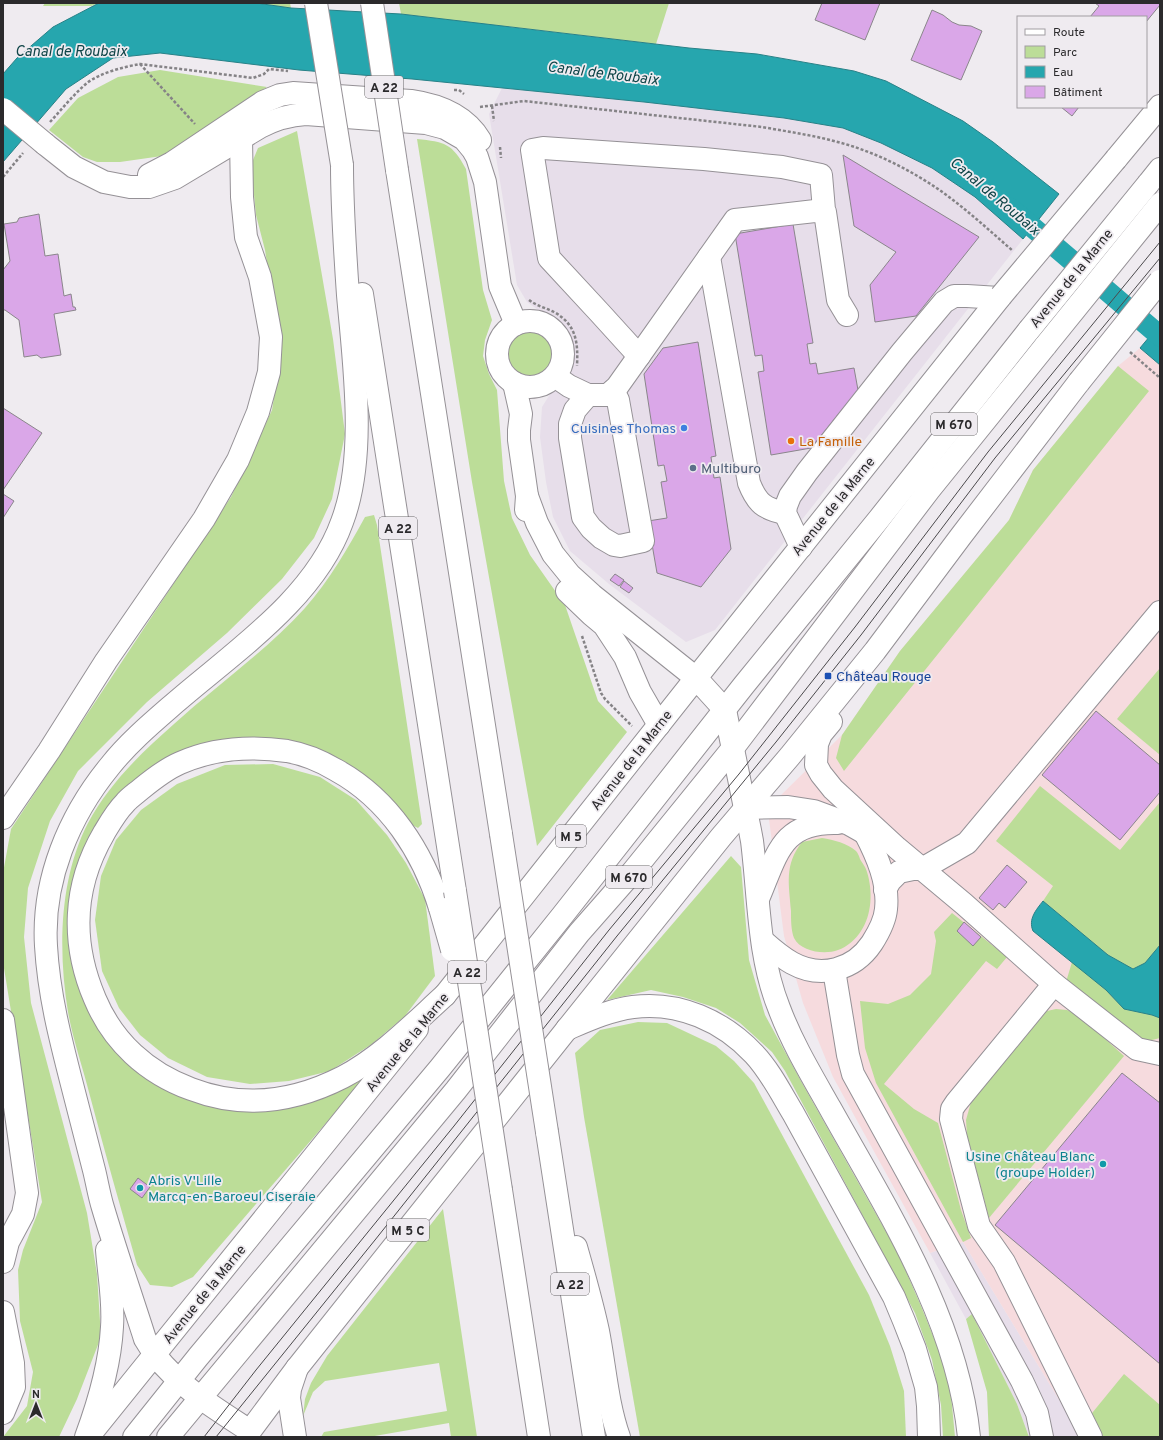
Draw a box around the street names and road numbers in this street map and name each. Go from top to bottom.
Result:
road number: A 22 [365,76,403,98]
street label: Avenue de la Marne [1027,226,1117,332]
road number: M 670 [931,413,977,435]
street label: Avenue de la Marne [789,454,879,560]
road number: A 22 [379,517,417,539]
street label: Avenue de la Marne [588,707,677,814]
road number: M 5 [556,825,586,847]
road number: M 670 [606,866,652,888]
road number: A 22 [448,961,486,983]
street label: Avenue de la Marne [363,990,453,1096]
road number: M 5 C [387,1219,429,1241]
street label: Avenue de la Marne [160,1242,250,1348]
road number: A 22 [551,1273,589,1295]

